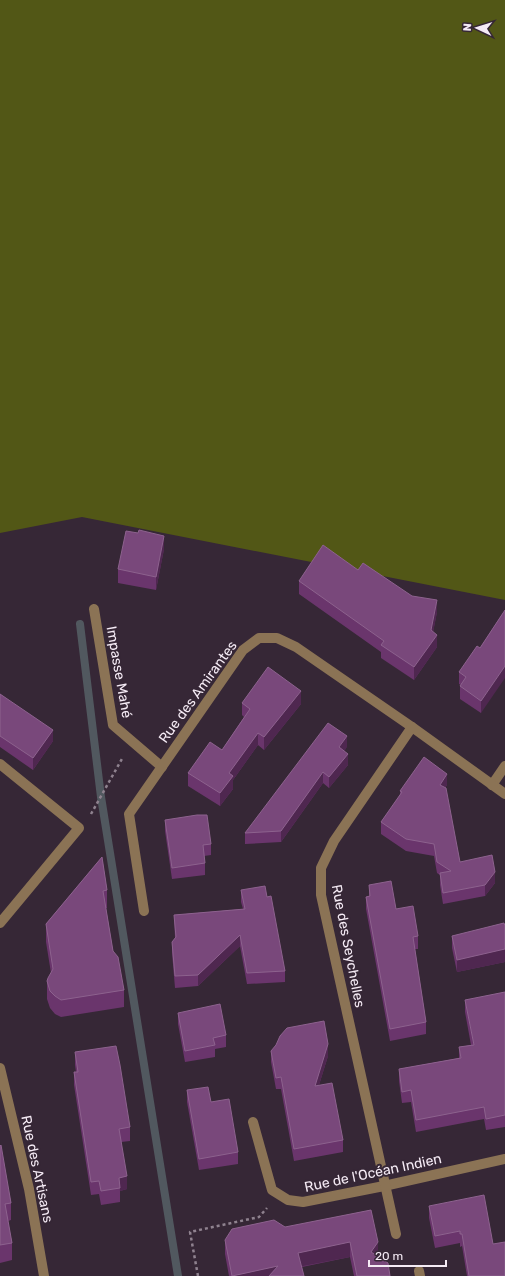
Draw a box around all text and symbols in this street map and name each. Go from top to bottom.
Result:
north arrow [457,8,497,48]
text: N [461,23,474,32]
street label: Impasse Mahé [103,625,135,719]
street label: Rue des Amirantes [155,638,241,746]
street label: Rue des Seychelles [328,883,368,1009]
street label: Rue des Artisans [17,1114,57,1224]
street label: Rue de l'Océan Indien [303,1150,443,1196]
scale bar [369,1242,446,1268]
text: 20 m [375,1249,403,1263]

